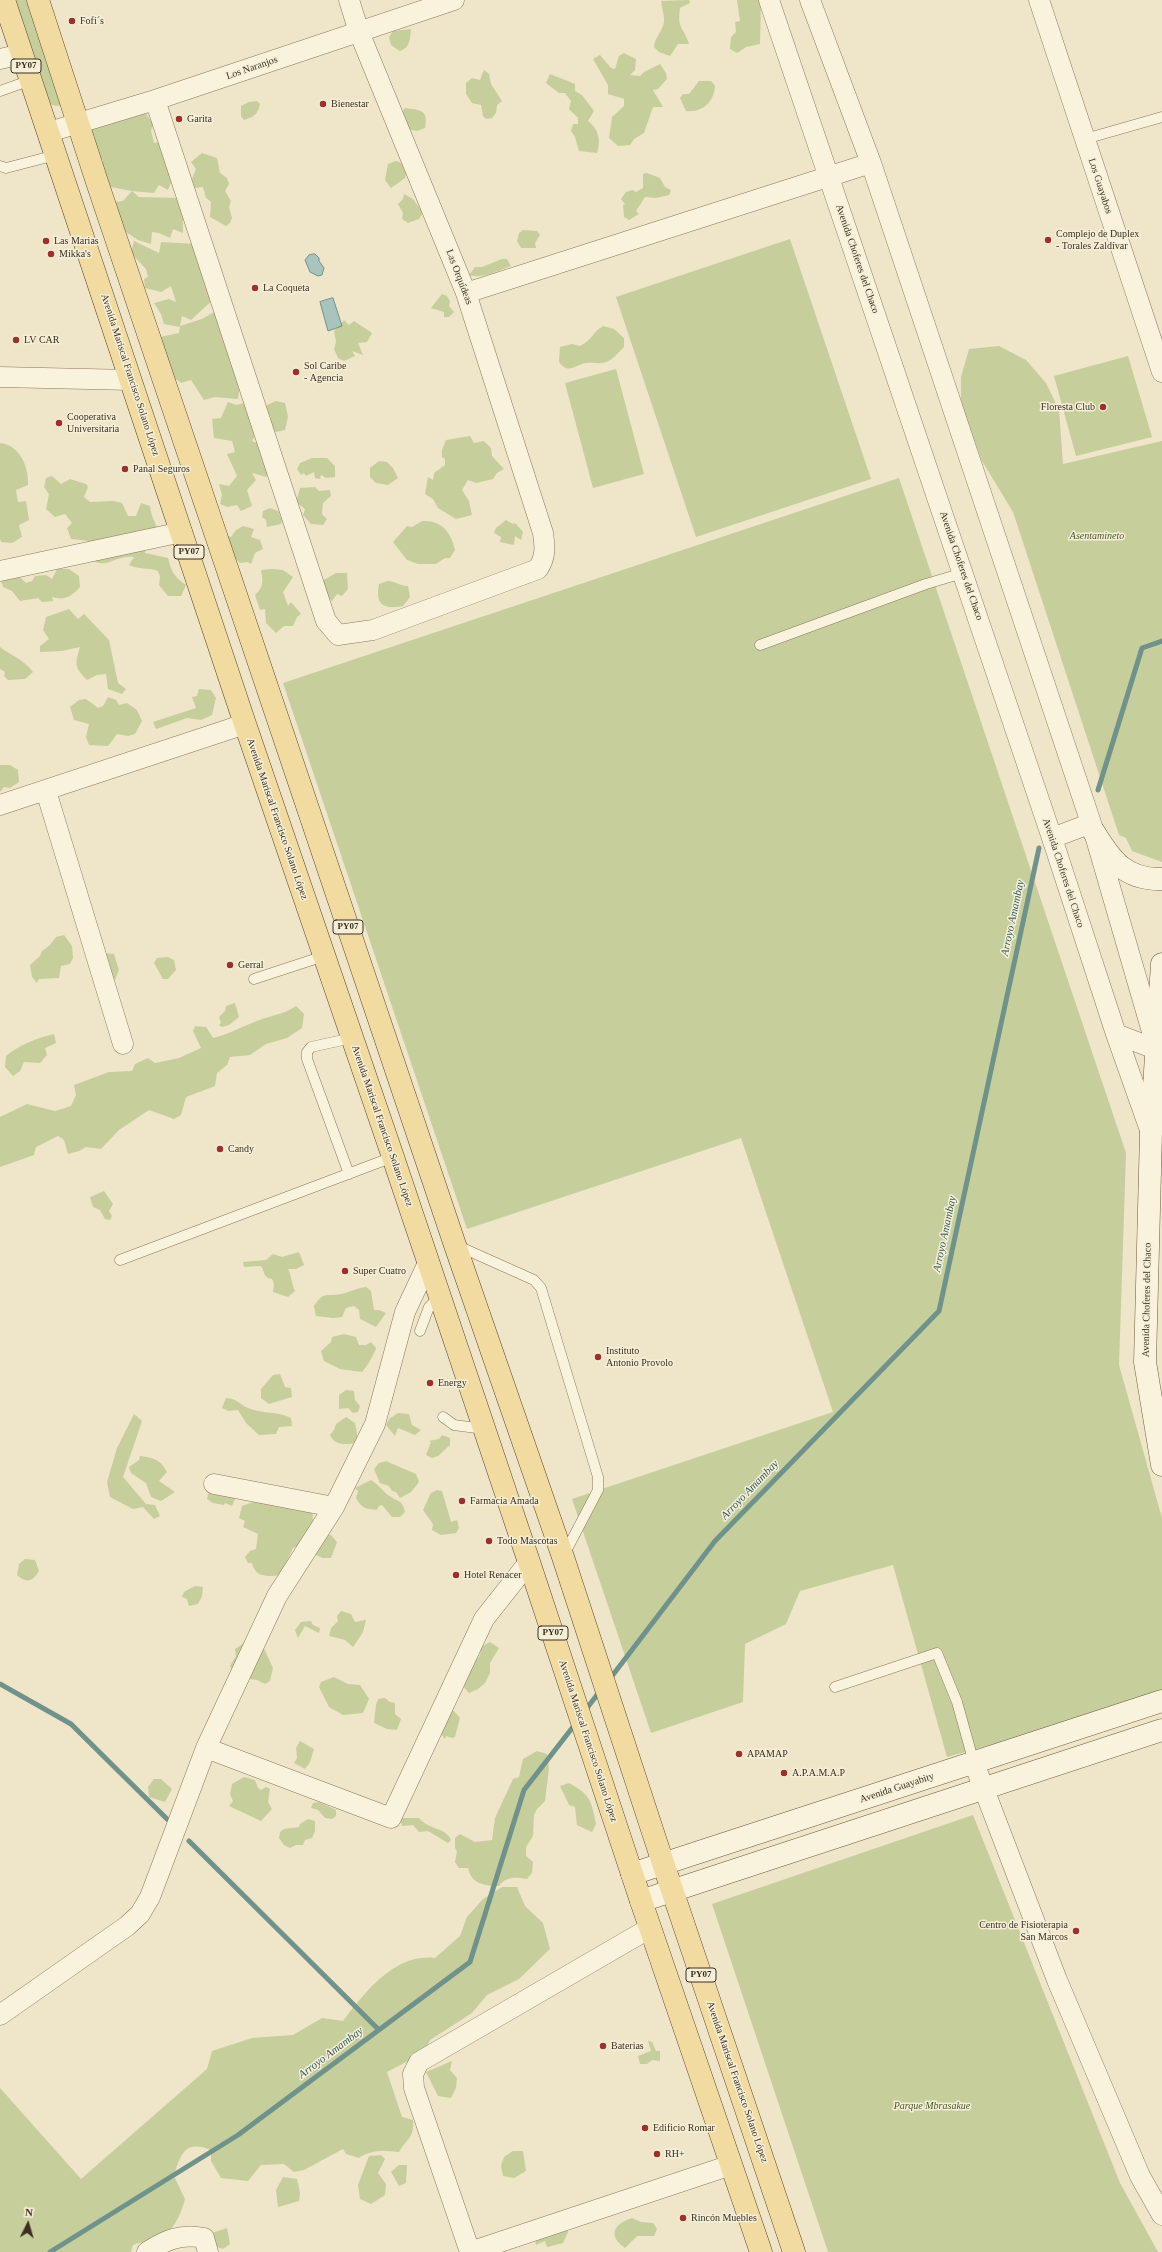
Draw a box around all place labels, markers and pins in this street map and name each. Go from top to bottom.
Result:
place label: Fofi´s [80,15,104,27]
marker: Fofi´s [67,16,77,26]
place label: Bienestar [331,98,369,110]
marker: Bienestar [318,99,328,109]
place label: Garita [187,113,212,125]
marker: Garita [174,114,184,124]
place label: Complejo de Duplex - Torales Zaldívar [1056,228,1139,252]
place label: Las Marias [54,235,99,247]
marker: Complejo de Duplex - Torales Zaldívar [1043,235,1053,245]
marker: Las Marias [41,236,51,246]
place label: Mikka's [59,248,91,260]
marker: Mikka's [46,249,56,259]
place label: La Coqueta [263,282,309,294]
marker: La Coqueta [250,283,260,293]
place label: LV CAR [24,334,59,346]
marker: LV CAR [11,335,21,345]
place label: Sol Caribe - Agencia [304,360,346,384]
marker: Sol Caribe - Agencia [291,367,301,377]
place label: Floresta Club [1041,401,1095,413]
marker: Floresta Club [1098,402,1108,412]
place label: Cooperativa Universitaria [67,411,119,434]
marker: Cooperativa Universitaria [54,418,64,428]
place label: Panal Seguros [133,463,190,475]
marker: Panal Seguros [120,464,130,474]
place label: Gerral [238,959,264,971]
marker: Gerral [225,960,235,970]
place label: Candy [228,1143,254,1155]
marker: Candy [215,1144,225,1154]
place label: Super Cuatro [353,1265,406,1277]
marker: Super Cuatro [340,1266,350,1276]
place label: Instituto Antonio Provolo [606,1345,673,1368]
marker: Instituto Antonio Provolo [593,1352,603,1362]
place label: Energy [438,1377,467,1389]
marker: Energy [425,1378,435,1388]
place label: Farmacia Amada [470,1495,539,1507]
marker: Farmacia Amada [457,1496,467,1506]
place label: Todo Mascotas [497,1535,558,1547]
marker: Todo Mascotas [484,1536,494,1546]
place label: Hotel Renacer [464,1569,521,1581]
marker: Hotel Renacer [451,1570,461,1580]
place label: APAMAP [747,1748,788,1760]
marker: APAMAP [734,1749,744,1759]
place label: A.P.A.M.A.P [792,1767,845,1779]
marker: A.P.A.M.A.P [779,1768,789,1778]
place label: Centro de Fisioterapia San Marcos [979,1919,1068,1942]
marker: Centro de Fisioterapia San Marcos [1071,1926,1081,1936]
place label: Baterias [611,2040,644,2052]
marker: Baterias [598,2041,608,2051]
place label: Edificio Romar [653,2122,715,2134]
marker: Edificio Romar [640,2123,650,2133]
place label: RH+ [665,2148,685,2160]
marker: RH+ [652,2149,662,2159]
place label: Rincón Muebles [691,2212,757,2224]
marker: Rincón Muebles [678,2213,688,2223]

